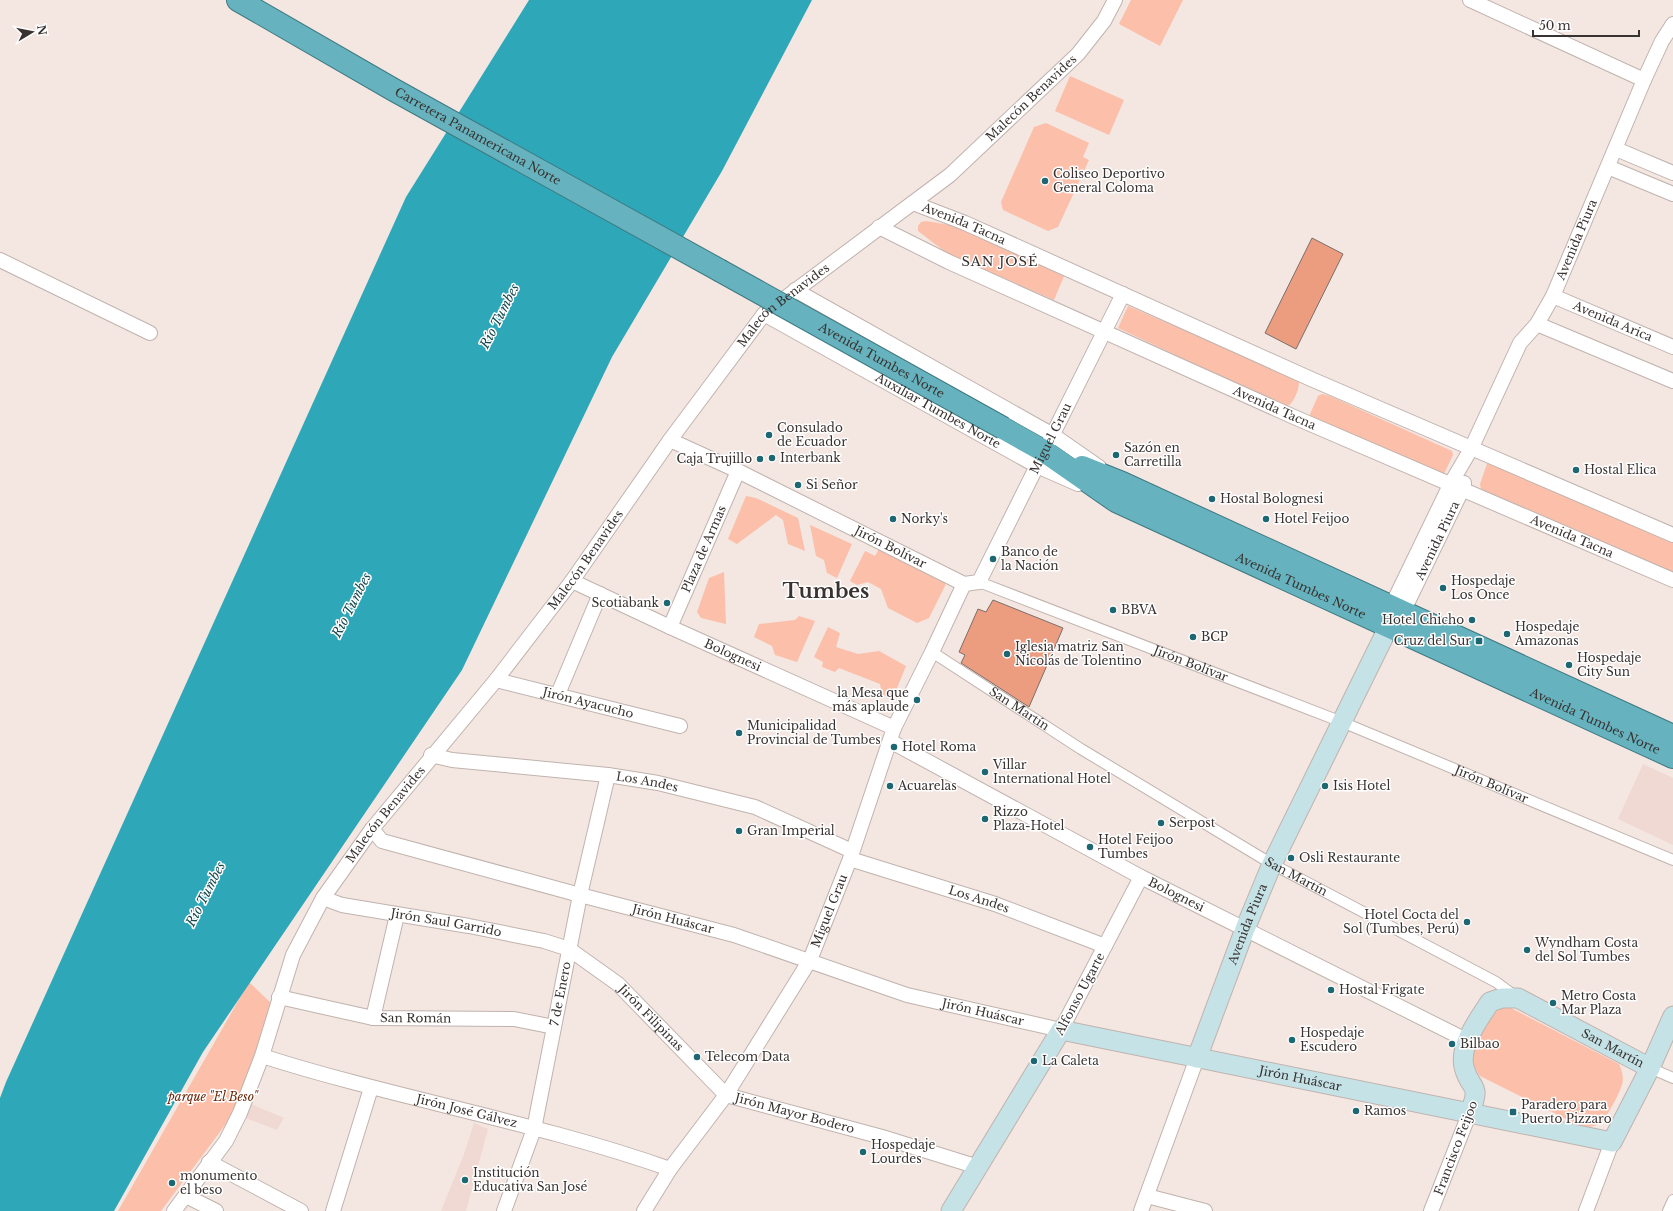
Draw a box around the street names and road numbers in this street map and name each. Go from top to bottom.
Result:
street label: Malecón Benavides [983,51,1079,144]
street label: Carretera Panamericana Norte [392,84,564,188]
street label: Avenida Piura [1552,197,1600,283]
street label: Avenida Tacna [919,199,1009,248]
street label: Malecón Benavides [734,260,832,350]
street label: Avenida Arica [1570,297,1655,345]
street label: Avenida Tumbes Norte [815,319,947,401]
street label: Auxiliar Tumbes Norte [872,369,1003,451]
street label: Avenida Tacna [1230,382,1319,433]
street label: Miguel Grau [1026,400,1074,476]
street label: Avenida Piura [1411,498,1463,583]
street label: Plaza de Armas [678,503,729,595]
street label: Malecón Benavides [545,507,626,613]
street label: Avenida Tacna [1527,511,1616,561]
street label: Jirón Bolívar [850,522,929,571]
street label: Avenida Tumbes Norte [1233,549,1369,622]
street label: Bolognesi [702,635,764,674]
street label: Jirón Bolívar [1150,641,1231,684]
street label: Jirón Ayacucho [539,683,635,721]
street label: San Martín [987,683,1052,733]
street label: Avenida Tumbes Norte [1527,684,1663,757]
street label: Jirón Bolívar [1451,761,1531,806]
street label: Malecón Benavides [342,763,428,866]
street label: Los Andes [615,768,680,795]
street label: San Martín [1262,854,1330,899]
street label: Miguel Grau [808,872,850,950]
street label: Bolognesi [1146,874,1207,915]
street label: Avenida Piura [1224,881,1270,968]
street label: Los Andes [947,882,1012,916]
street label: Jirón Huáscar [629,900,716,937]
street label: Jirón Saul Garrido [388,905,503,939]
street label: Alfonso Ugarte [1051,950,1108,1039]
street label: 7 de Enero [546,960,574,1027]
street label: Jirón Filipinas [614,980,687,1054]
street label: Jirón Huáscar [939,995,1026,1028]
street label: San Román [380,1010,451,1026]
street label: San Martín [1579,1025,1647,1070]
street label: Jirón Huáscar [1256,1062,1343,1094]
street label: Jirón Mayor Bodero [732,1089,856,1136]
street label: Jirón José Gálvez [413,1090,519,1130]
street label: Francisco Feijoo [1431,1098,1481,1197]

